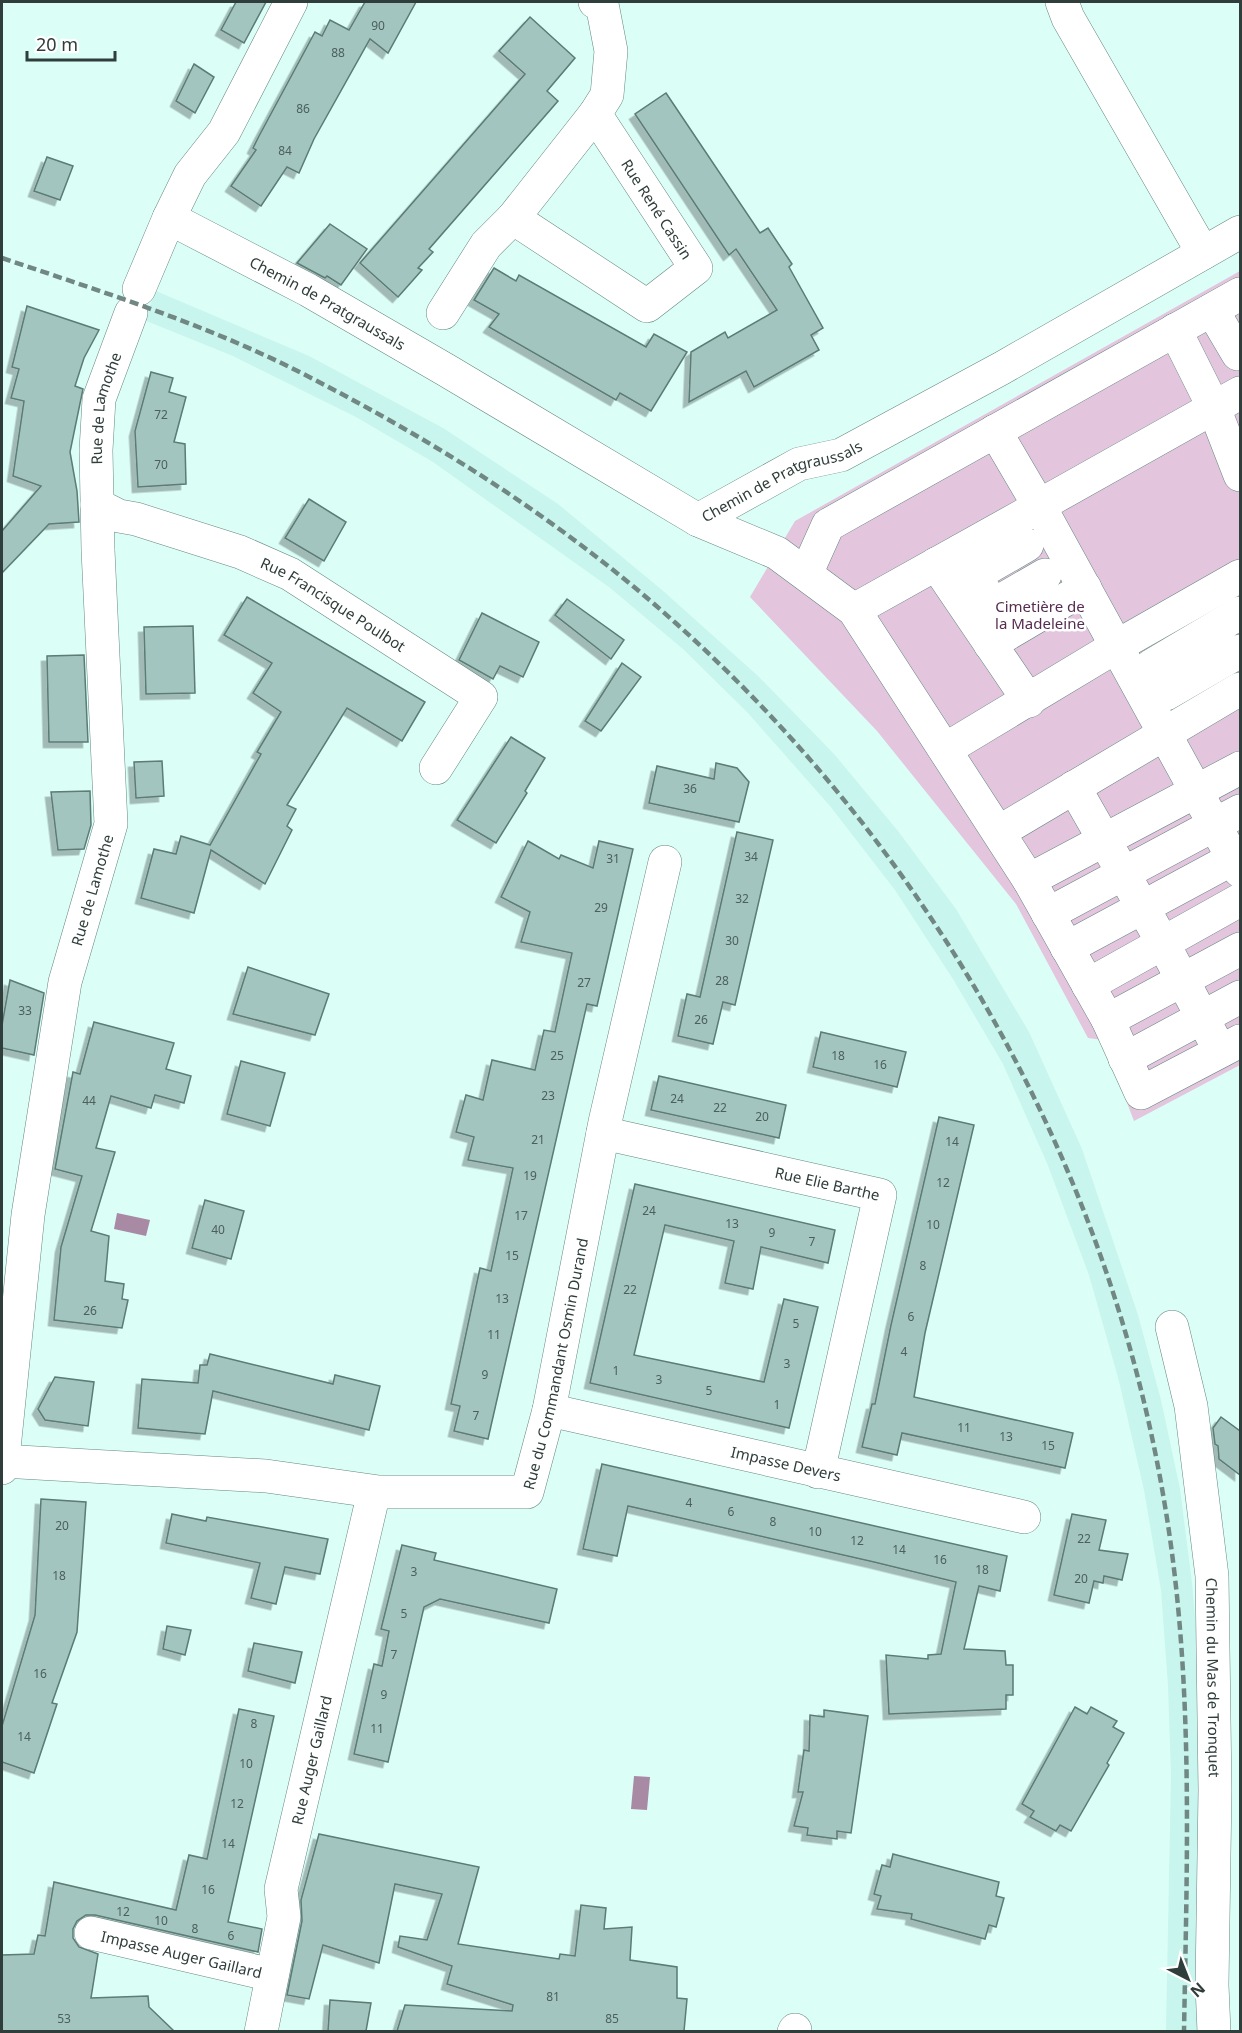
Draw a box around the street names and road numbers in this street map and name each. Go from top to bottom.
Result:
street label: Rue René Cassin [617,155,697,263]
street label: Chemin de Pratgraussals [246,252,409,354]
street label: Rue de Lamothe [86,349,126,465]
street label: Chemin de Pratgraussals [698,436,865,526]
street label: Rue Francisque Poulbot [258,552,410,656]
street label: Rue de Lamothe [66,832,117,948]
street label: Rue Elie Barthe [773,1162,882,1205]
street label: Rue du Commandant Osmin Durand [518,1236,592,1492]
street label: Impasse Devers [729,1441,843,1485]
street label: Chemin du Mas de Tronquet [1202,1577,1225,1778]
street label: Rue Auger Gaillard [286,1693,336,1827]
street label: Impasse Auger Gaillard [99,1926,264,1982]

